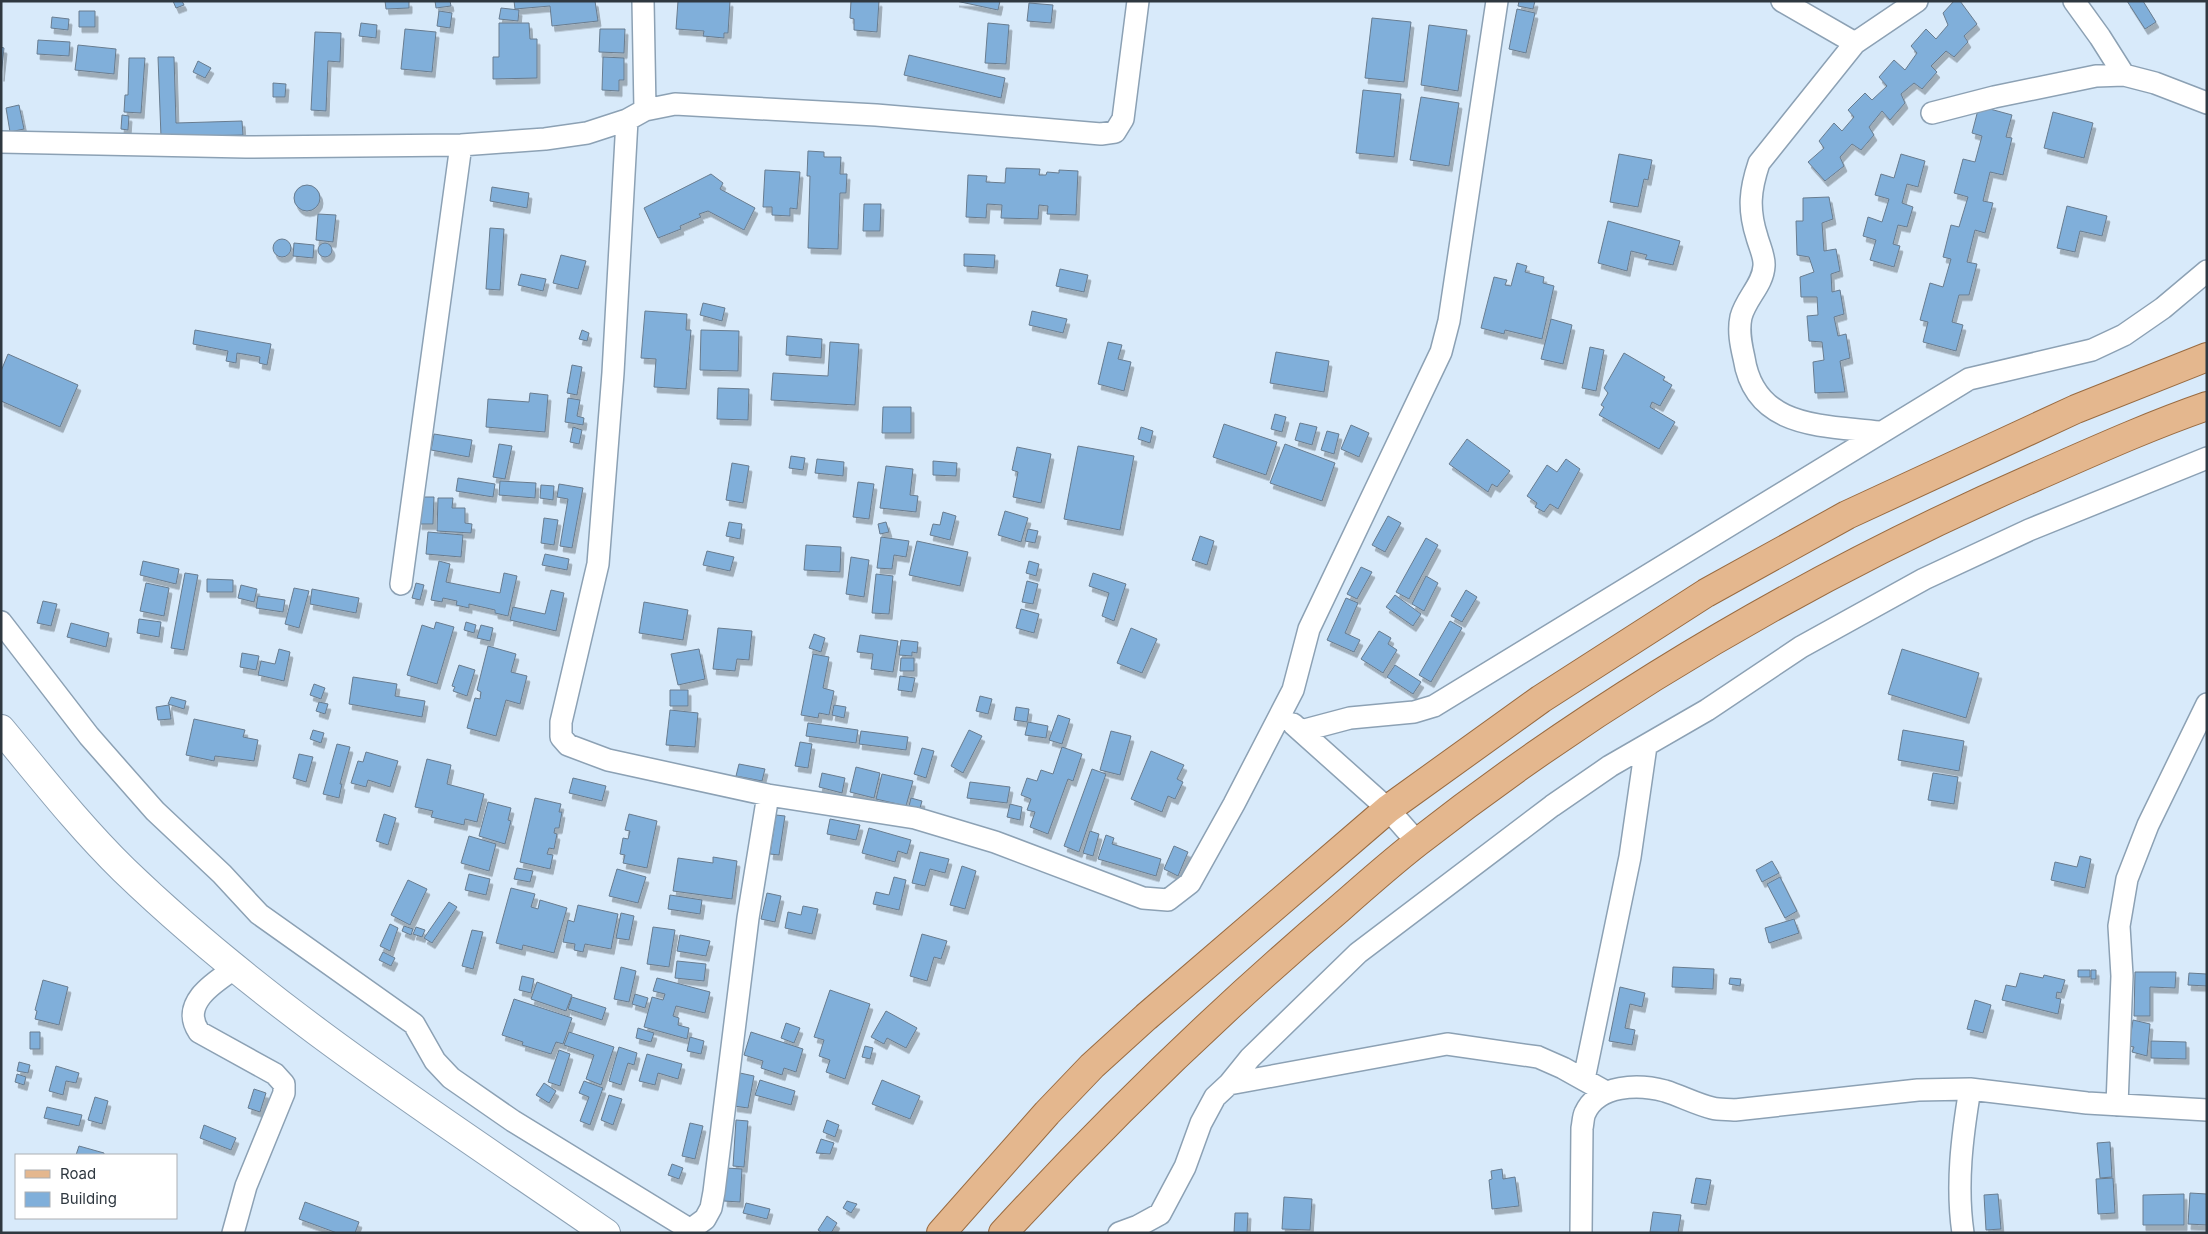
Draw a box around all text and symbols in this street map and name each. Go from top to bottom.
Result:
legend [15,1154,178,1219]
text: Road [60,1164,96,1183]
text: Building [60,1189,117,1208]

